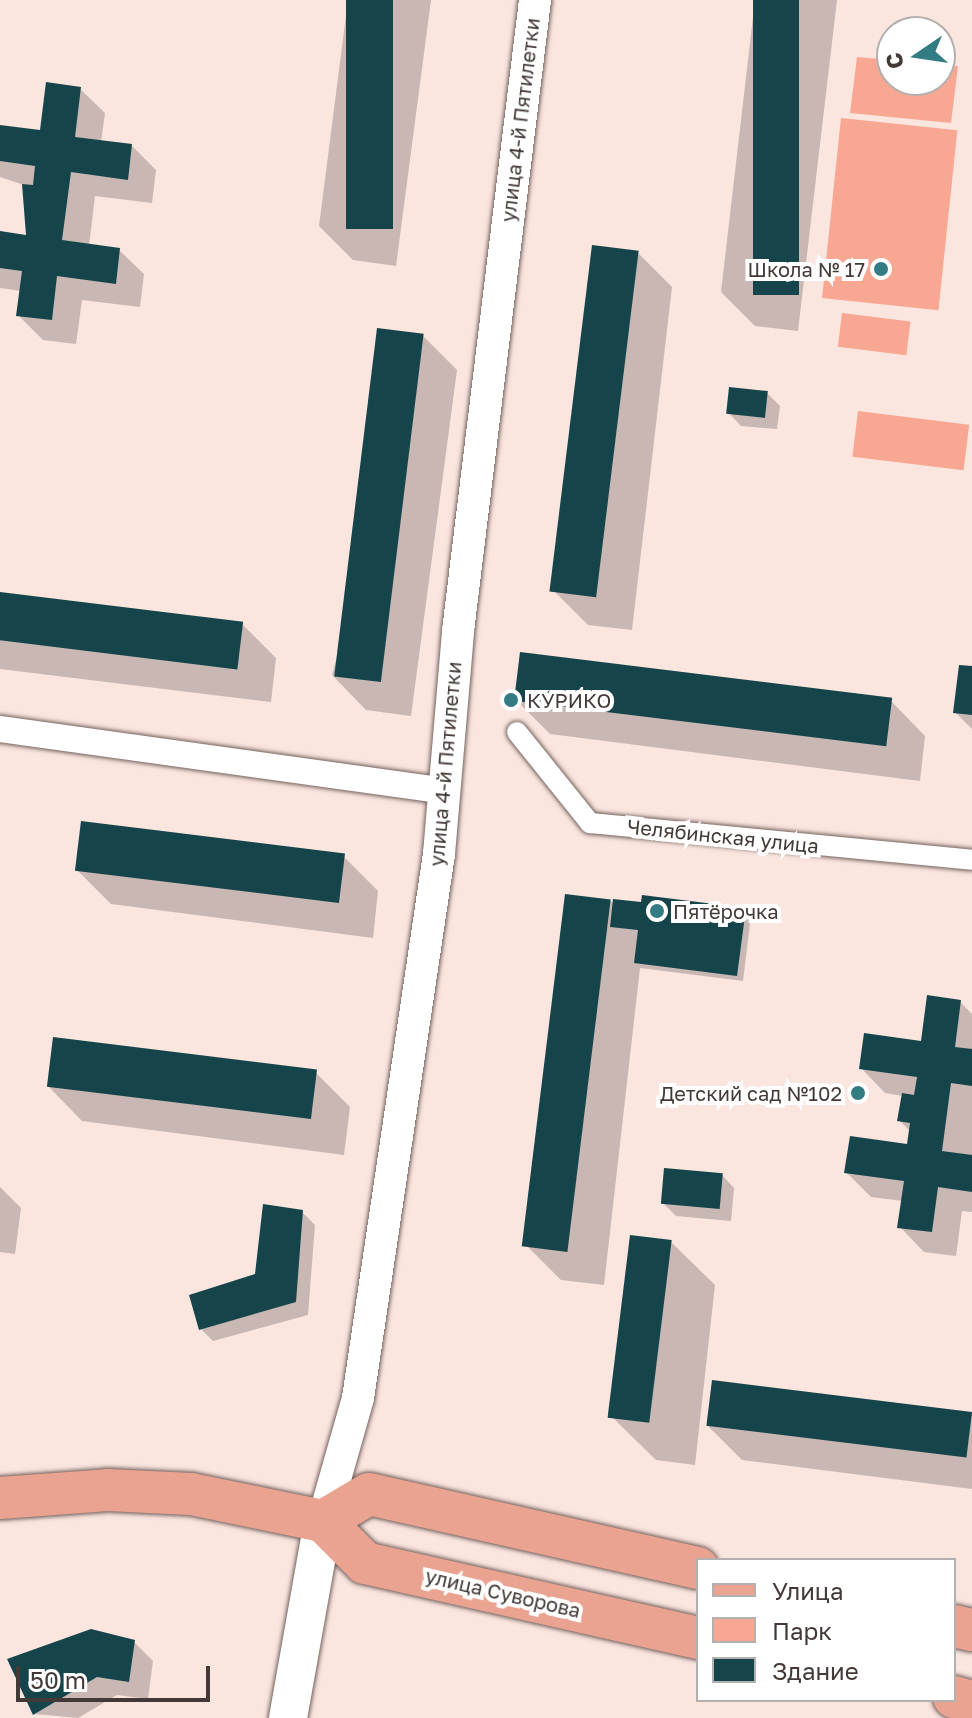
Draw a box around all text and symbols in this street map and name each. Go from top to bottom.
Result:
north arrow [876,16,956,96]
street label: улица 4-й Пятилетки [496,17,544,223]
text: С [879,50,909,72]
place label: Школа № 17 [748,257,865,281]
marker: Школа № 17 [872,260,890,278]
street label: улица 4-й Пятилетки [424,661,466,867]
place label: КУРИКО [527,688,611,712]
marker: КУРИКО [502,691,520,709]
street label: Челябинская улица [626,814,820,858]
place label: Пятёрочка [673,899,779,923]
marker: Пятёрочка [648,902,666,920]
place label: Детский сад №102 [660,1081,842,1105]
marker: Детский сад №102 [849,1084,867,1102]
legend [696,1558,956,1702]
street label: улица Суворова [423,1563,583,1623]
text: Улица [772,1576,844,1605]
text: Парк [772,1616,832,1645]
scale bar [20,1650,214,1700]
text: Здание [772,1656,859,1685]
text: 50 m [30,1665,86,1694]

